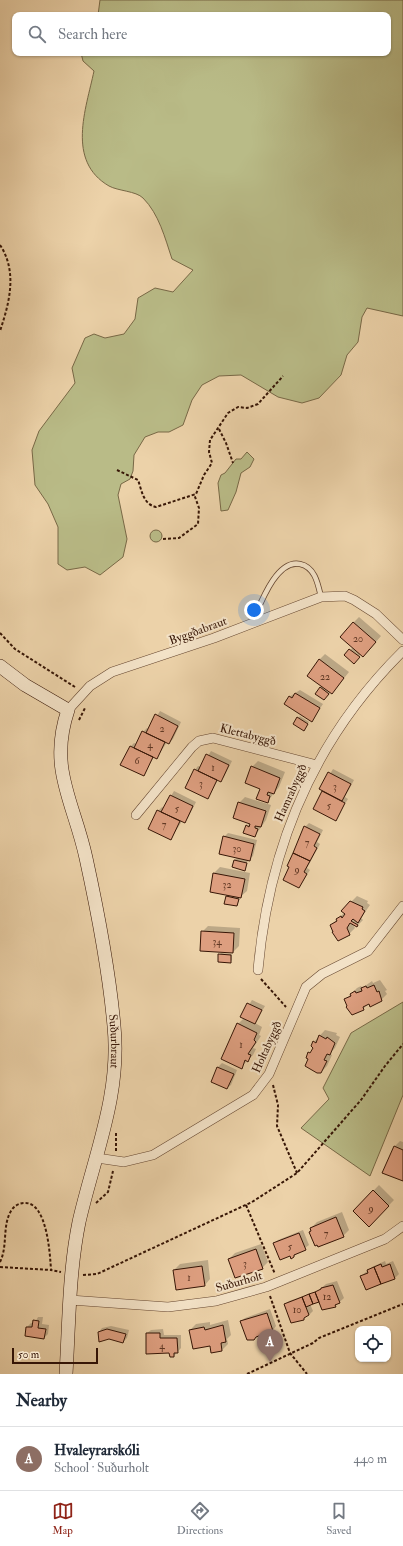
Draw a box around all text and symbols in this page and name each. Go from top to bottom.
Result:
search box [12,12,391,56]
icon: search [26,23,48,45]
text: Search here [58,25,127,44]
your location [244,600,264,620]
street label: Byggðabraut [167,614,229,648]
house number: 20 [353,633,363,645]
house number: 22 [320,671,330,683]
street label: Klettabyggð [218,721,278,749]
house number: 2 [159,723,165,735]
house number: 4 [147,739,153,751]
house number: 6 [134,755,140,767]
street label: Hamrabyggð [272,761,311,824]
house number: 1 [211,762,215,774]
house number: 3 [199,778,203,790]
house number: 3 [333,781,337,793]
house number: 5 [327,800,332,812]
house number: 5 [175,803,180,815]
house number: 7 [162,819,167,831]
house number: 7 [305,837,310,849]
house number: 30 [233,843,241,855]
house number: 9 [293,864,300,876]
house number: 32 [223,879,231,891]
house number: 34 [212,936,222,948]
street label: Suðurbraut [105,1013,123,1069]
street label: Holtabyggð [249,1018,285,1075]
house number: 1 [239,1039,243,1051]
house number: 9 [367,1203,374,1215]
house number: 7 [324,1228,329,1240]
house number: 5 [288,1241,293,1253]
house number: 3 [243,1258,247,1270]
street label: Suðurholt [214,1268,264,1296]
house number: 1 [187,1272,191,1284]
house number: 12 [323,1291,331,1303]
house number: 10 [293,1304,301,1316]
map controls [355,1326,391,1362]
button: locate [355,1326,391,1362]
pin: A [257,1329,283,1362]
house number: 4 [159,1340,165,1352]
scale bar [12,1346,98,1365]
text: 50 m [18,1348,39,1361]
text: Nearby [16,1390,67,1411]
text: Hvaleyrarskóli [54,1441,140,1460]
text: A [25,1451,33,1467]
text: 440 m [353,1451,387,1467]
text: School · Suðurholt [54,1460,149,1476]
tab: Map [52,1500,74,1537]
tab: Directions [177,1500,223,1537]
tab: Saved [326,1500,351,1537]

